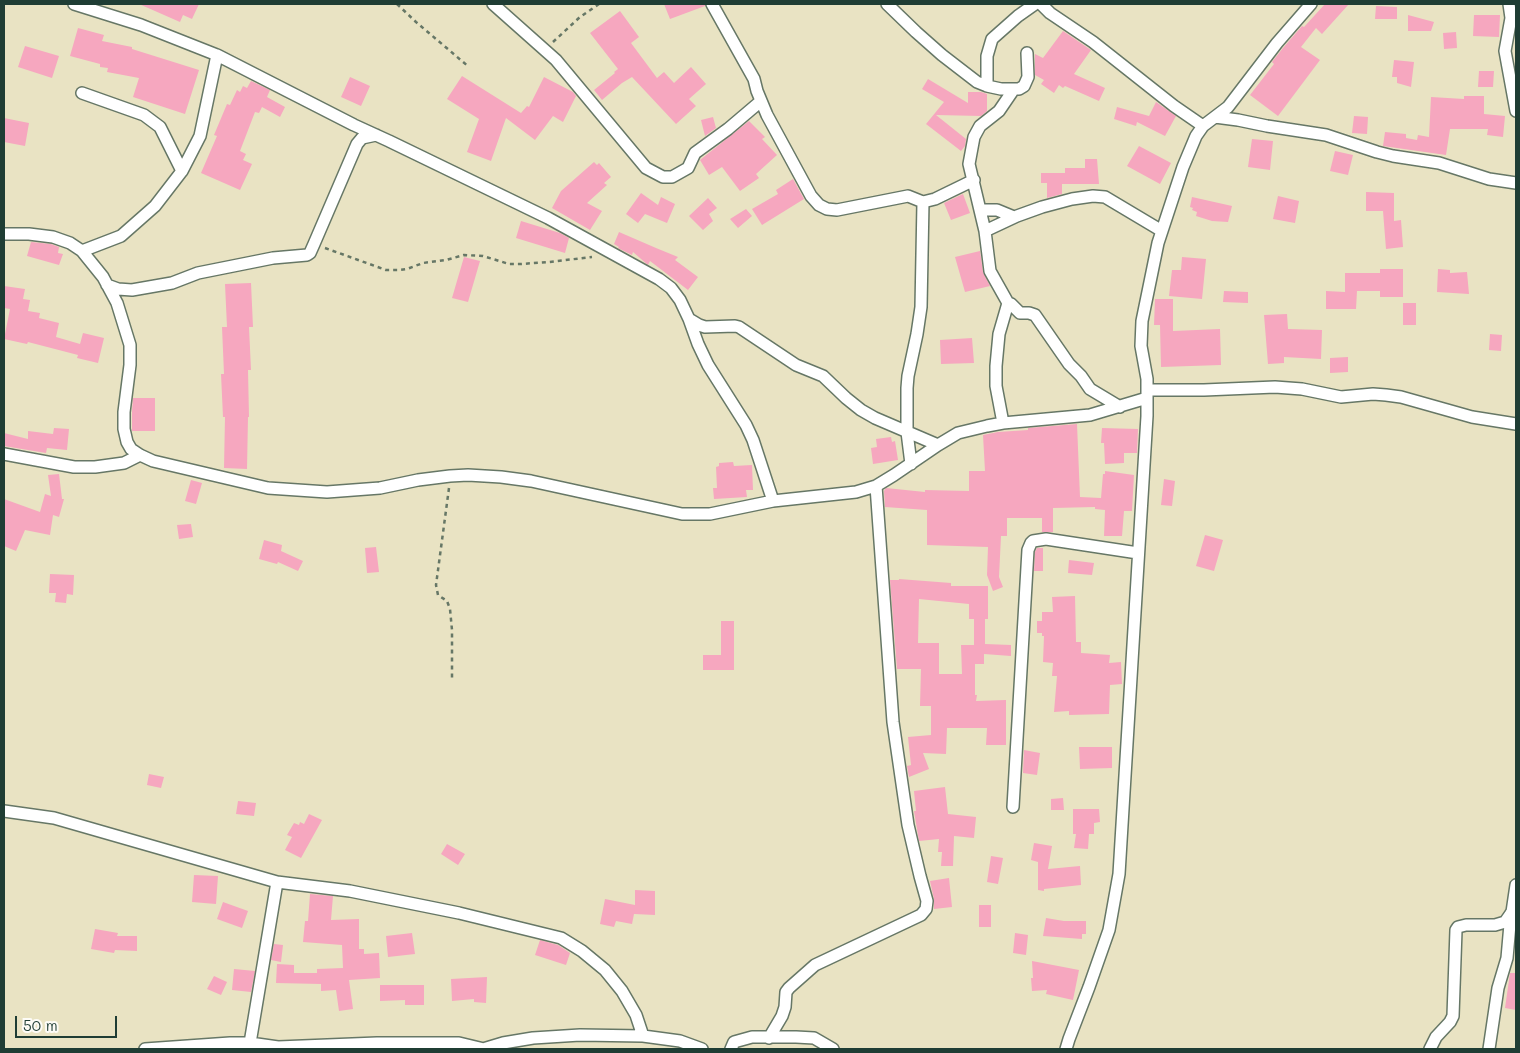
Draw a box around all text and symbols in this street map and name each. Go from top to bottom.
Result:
scale bar [18,1006,120,1038]
text: 50 m [23,1015,58,1035]

